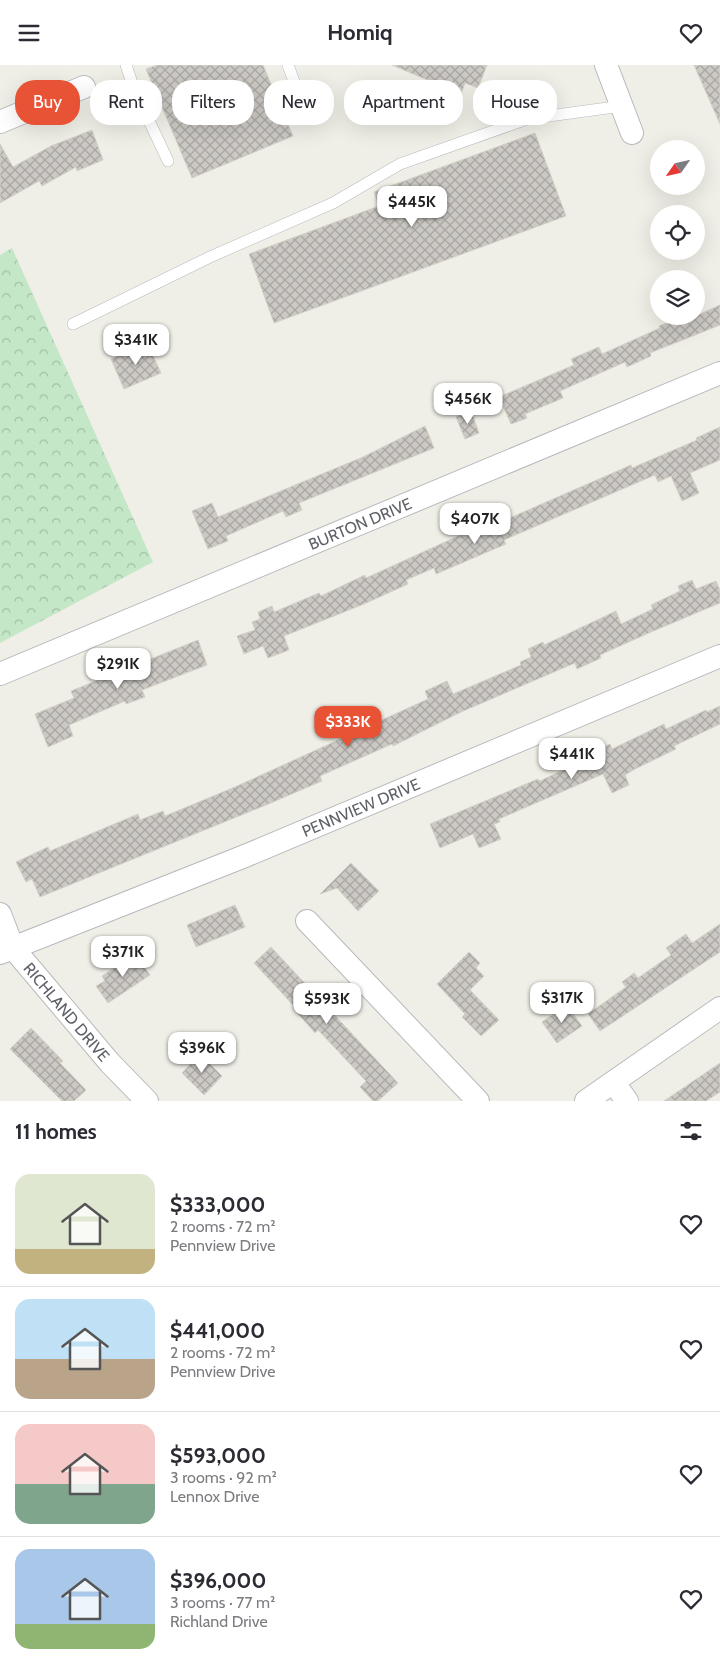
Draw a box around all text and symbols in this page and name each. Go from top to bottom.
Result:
icon: menu [15,19,43,47]
text: Homiq [327,19,393,46]
icon: heart [677,19,705,47]
chip: Buy [15,80,80,125]
chip: Rent [90,80,162,125]
chip: Filters [172,80,254,125]
chip: New [264,80,334,125]
chip: Apartment [344,80,463,125]
chip: House [473,80,557,125]
north arrow [650,140,705,195]
map controls [650,140,705,325]
pin: $445K [377,185,447,228]
text: $445K [388,192,436,211]
button: locate [650,205,705,260]
button: layers [650,270,705,325]
pin: $341K [101,323,171,366]
text: $341K [114,330,158,349]
pin: $456K [433,383,503,425]
text: $456K [445,389,491,408]
street label: BURTON DRIVE [305,494,414,554]
pin: $407K [440,503,510,545]
text: $407K [451,509,499,528]
pin: $291K [83,647,153,690]
text: $291K [97,654,139,673]
pin: $333K [313,705,383,748]
text: $333K [325,712,371,731]
pin: $441K [537,737,607,780]
text: $441K [550,744,594,763]
street label: PENNVIEW DRIVE [299,774,423,841]
pin: $371K [88,935,158,978]
text: $371K [102,942,144,961]
street label: RICHLAND DRIVE [20,959,114,1065]
pin: $317K [527,981,597,1024]
pin: $593K [292,983,362,1025]
text: $317K [541,988,583,1007]
text: $593K [304,989,350,1008]
pin: $396K [167,1031,237,1074]
text: $396K [179,1038,225,1057]
icon: filters [677,1117,705,1145]
text: 11 homes [15,1119,97,1144]
text: $333,000 [170,1192,265,1217]
icon: home [55,1194,115,1254]
icon: heart [677,1210,705,1238]
text: 2 rooms · 72 m² [170,1217,275,1236]
text: Pennview Drive [170,1236,275,1255]
text: $441,000 [170,1318,265,1343]
icon: home [55,1319,115,1379]
icon: heart [677,1335,705,1363]
text: 2 rooms · 72 m² [170,1343,275,1362]
text: Pennview Drive [170,1362,275,1381]
text: $593,000 [170,1443,266,1468]
icon: home [55,1444,115,1504]
icon: heart [677,1460,705,1488]
text: 3 rooms · 92 m² [170,1468,277,1487]
text: Lennox Drive [170,1487,260,1506]
text: $396,000 [170,1568,266,1593]
icon: home [55,1569,115,1629]
icon: heart [677,1585,705,1613]
text: 3 rooms · 77 m² [170,1593,275,1612]
text: Richland Drive [170,1612,268,1631]

